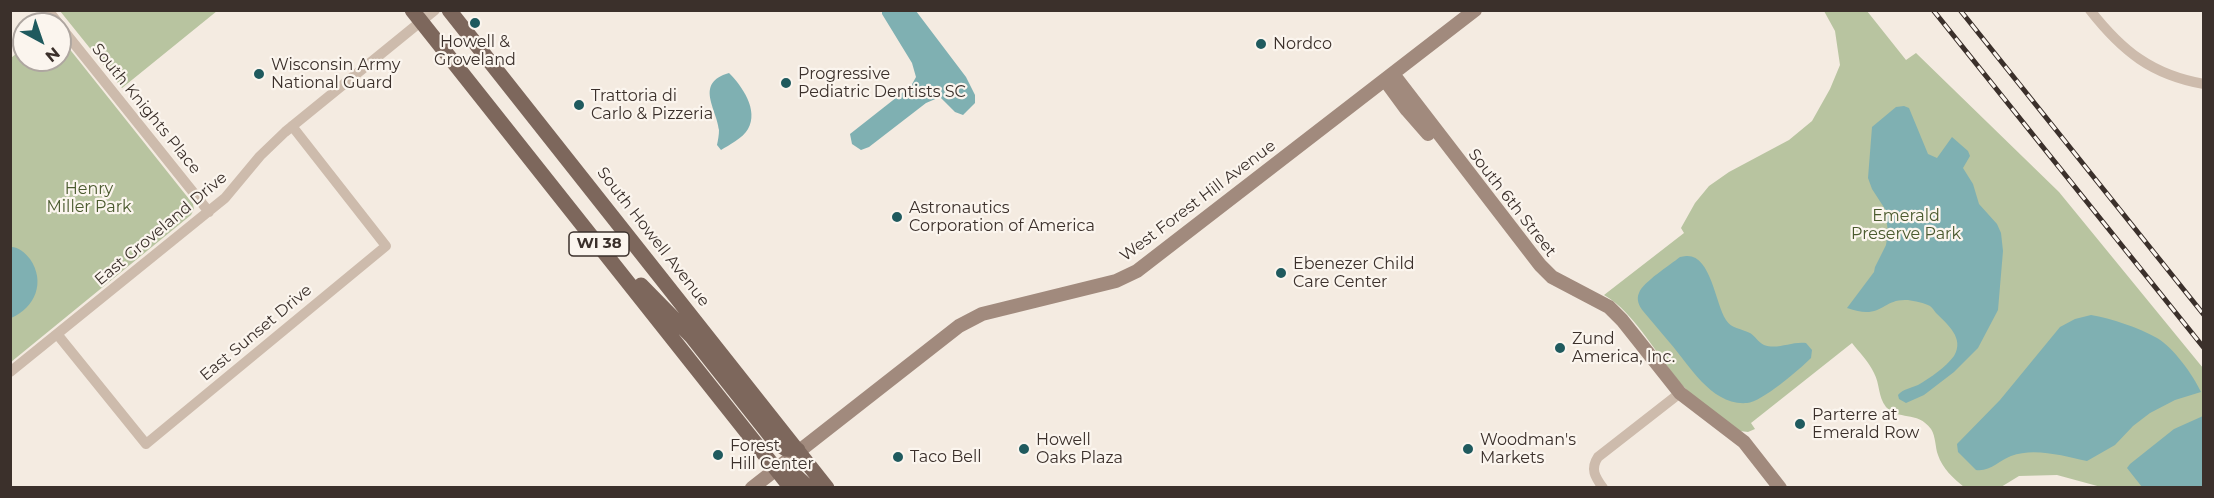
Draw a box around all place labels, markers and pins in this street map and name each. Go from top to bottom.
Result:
marker: Howell & Groveland [468,16,482,30]
place label: Howell & Groveland [434,32,516,70]
place label: Nordco [1273,34,1332,54]
marker: Nordco [1254,37,1268,51]
place label: Wisconsin Army National Guard [271,55,401,93]
place label: Progressive Pediatric Dentists SC [798,64,966,102]
marker: Wisconsin Army National Guard [252,67,266,81]
marker: Progressive Pediatric Dentists SC [779,76,793,90]
place label: Trattoria di Carlo & Pizzeria [591,86,713,124]
marker: Trattoria di Carlo & Pizzeria [572,98,586,112]
place label: Astronautics Corporation of America [909,198,1095,236]
marker: Astronautics Corporation of America [890,210,904,224]
place label: Ebenezer Child Care Center [1293,254,1415,292]
marker: Ebenezer Child Care Center [1274,266,1288,280]
place label: Zund America, Inc. [1572,329,1675,367]
marker: Zund America, Inc. [1553,341,1567,355]
place label: Parterre at Emerald Row [1812,405,1919,443]
marker: Parterre at Emerald Row [1793,417,1807,431]
place label: Howell Oaks Plaza [1036,430,1123,468]
place label: Woodman's Markets [1480,430,1576,468]
place label: Forest Hill Center [730,436,814,474]
marker: Howell Oaks Plaza [1017,442,1031,456]
marker: Woodman's Markets [1461,442,1475,456]
place label: Taco Bell [910,447,982,467]
marker: Forest Hill Center [711,448,725,462]
marker: Taco Bell [891,450,905,464]

